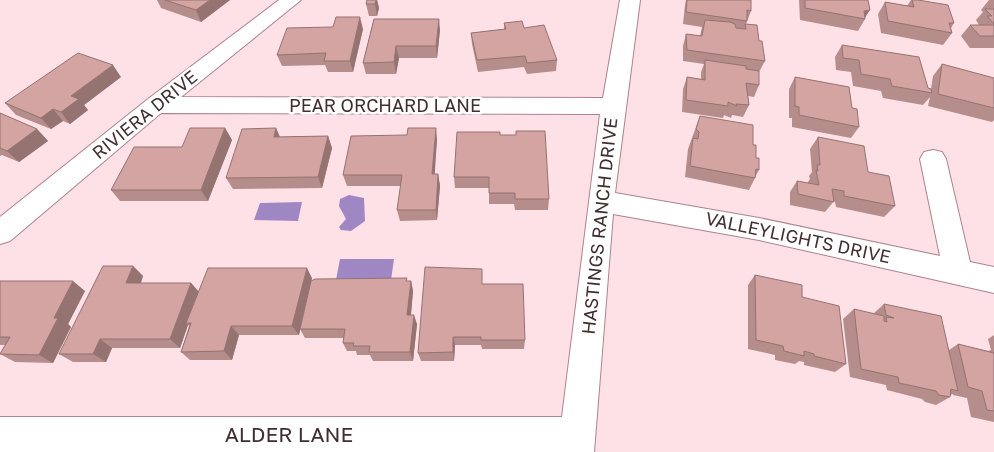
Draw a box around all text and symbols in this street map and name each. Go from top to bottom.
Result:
street label: RIVIERA DRIVE [87,65,201,163]
street label: PEAR ORCHARD LANE [289,94,481,116]
street label: HASTINGS RANCH DRIVE [577,116,621,335]
street label: VALLEYLIGHTS DRIVE [704,207,893,267]
street label: ALDER LANE [225,421,353,447]

